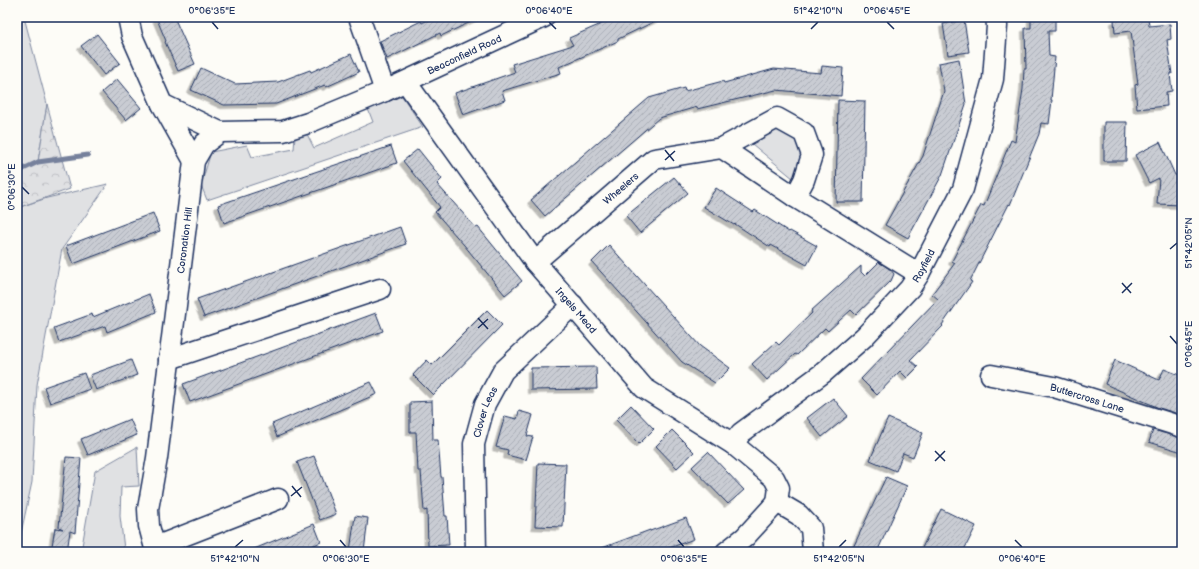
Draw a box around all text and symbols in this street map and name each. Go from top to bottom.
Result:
text: 0°06'35"E [189,5,236,17]
text: 0°06'40"E [525,5,573,17]
text: 51°42'10"N [793,5,843,17]
text: 0°06'45"E [864,5,911,17]
street label: Beaconfield Road [425,33,504,78]
text: 0°06'30"E [6,163,18,211]
street label: Wheelers [601,170,641,207]
street label: Coronation Hill [175,207,195,274]
text: 51°42'05"N [1183,217,1195,269]
street label: Rayfield [910,247,938,285]
street label: Ingels Mead [553,285,599,336]
text: 0°06'45"E [1183,320,1195,367]
street label: Buttercross Lane [1049,381,1126,416]
street label: Clover Leas [471,384,500,439]
text: 51°42'10"N [210,553,260,565]
text: 0°06'30"E [322,553,370,565]
text: 0°06'35"E [661,553,708,565]
text: 51°42'05"N [813,553,865,565]
text: 0°06'40"E [998,553,1046,565]

